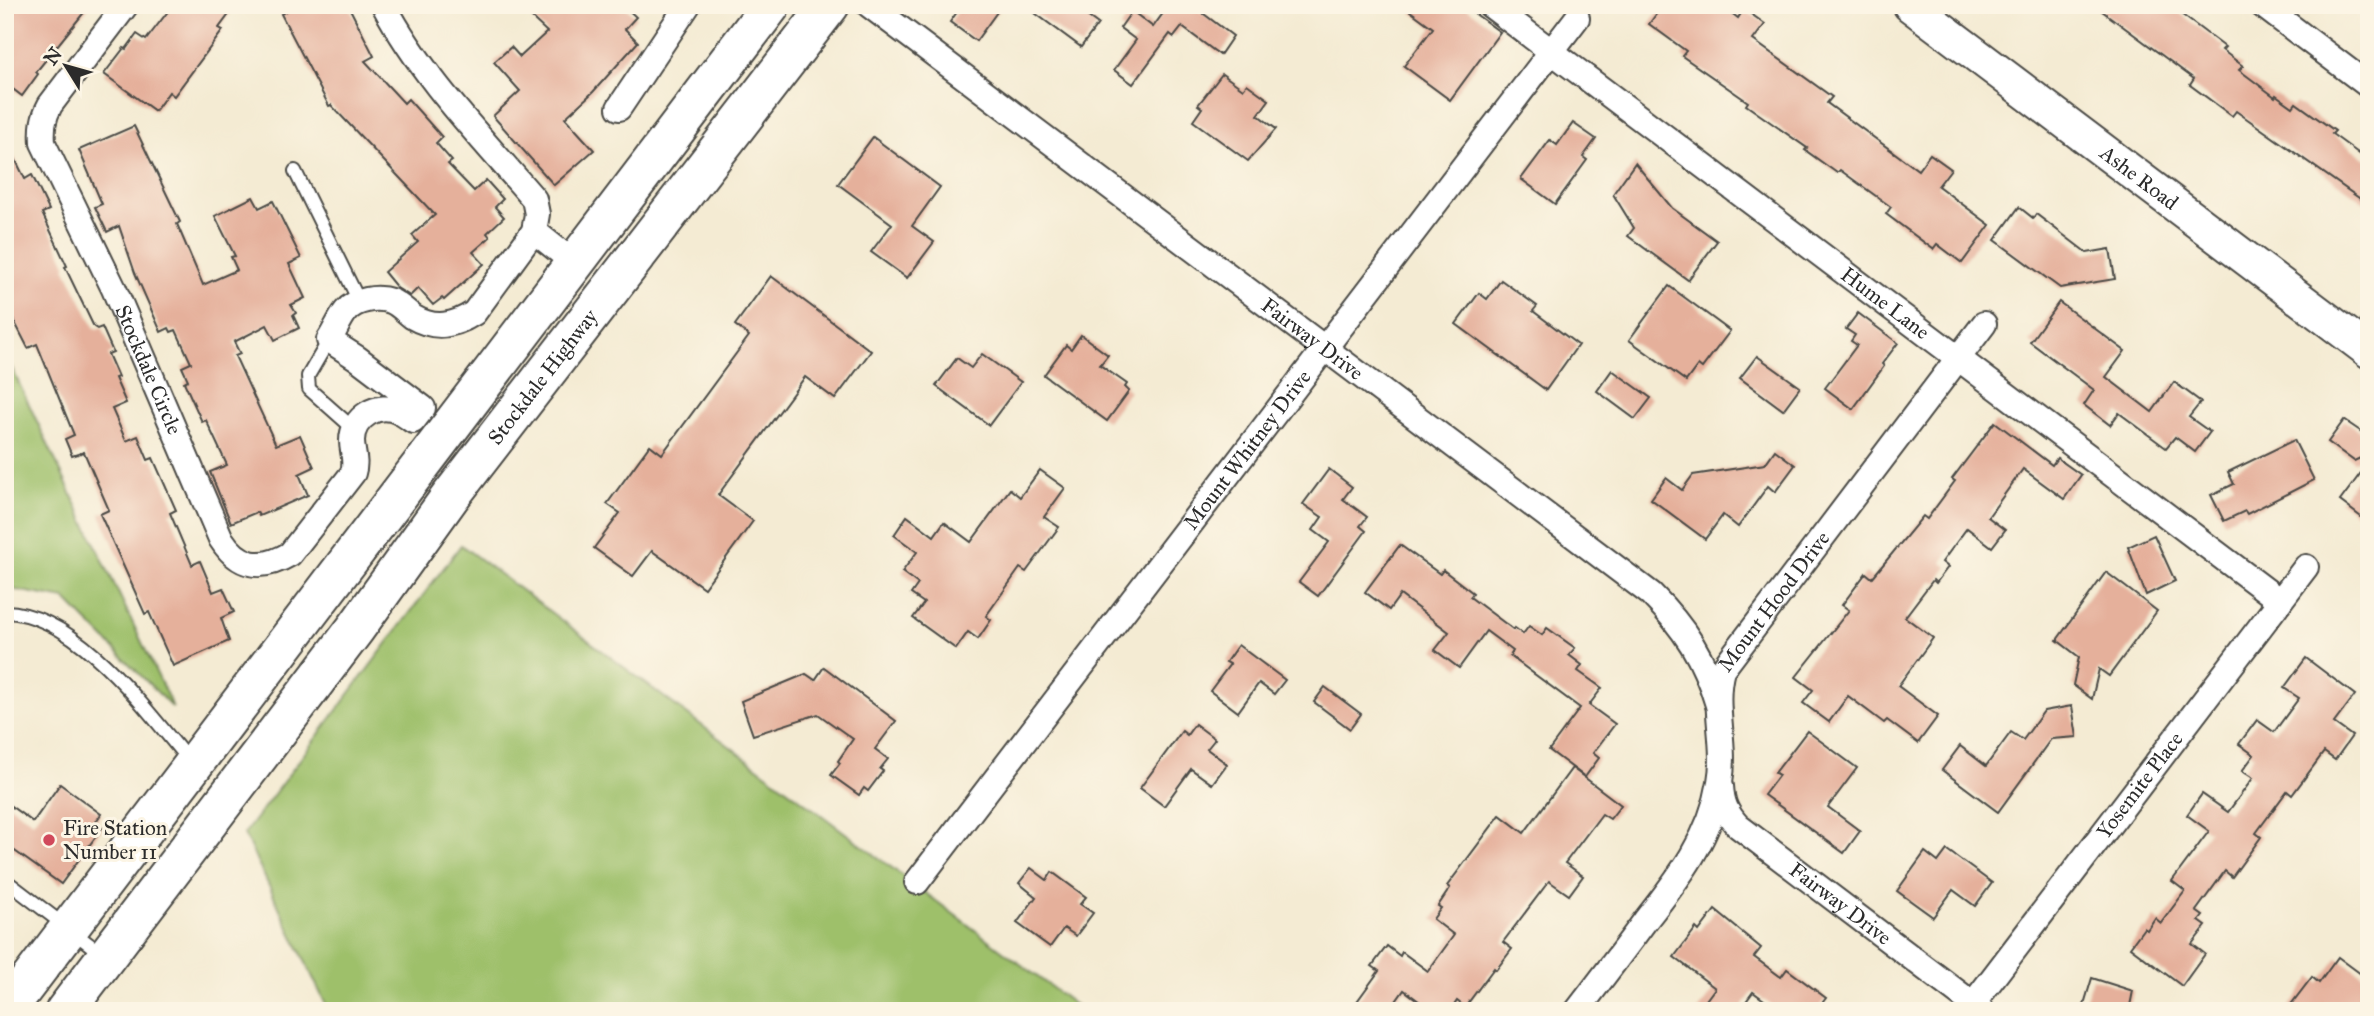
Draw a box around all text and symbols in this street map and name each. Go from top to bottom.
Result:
north arrow [32,32,102,102]
text: N [39,43,67,69]
street label: Ashe Road [2094,139,2184,216]
street label: Hume Lane [1836,261,1935,345]
street label: Fairway Drive [1256,292,1369,386]
street label: Stockdale Circle [109,301,188,439]
street label: Stockdale Highway [482,303,604,450]
street label: Mount Whitney Drive [1178,364,1317,535]
street label: Mount Hood Drive [1712,526,1836,677]
street label: Yosemite Place [2091,727,2189,844]
place label: Fire Station Number 11 [63,815,167,865]
marker: Fire Station Number 11 [41,832,57,848]
street label: Fairway Drive [1784,857,1897,951]

